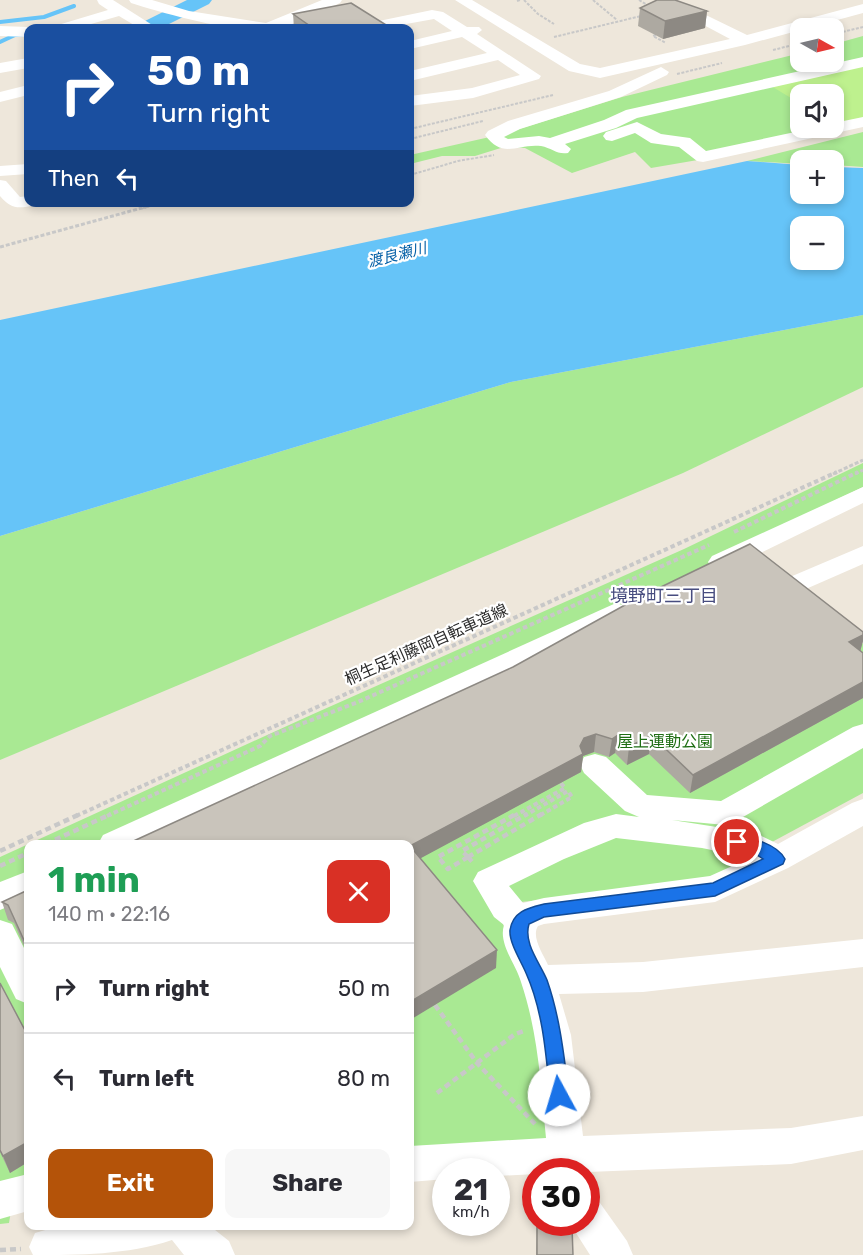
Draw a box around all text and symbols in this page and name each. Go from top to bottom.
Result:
north arrow [790,18,844,72]
map controls [790,18,844,270]
text: 50 m [147,46,250,96]
icon: right [48,48,126,126]
button: sound [790,84,844,138]
text: Turn right [147,97,270,129]
button: + [790,150,844,204]
icon: left [111,162,144,195]
text: Then [48,165,99,192]
button: − [790,216,844,270]
water label: 渡良瀬川 [366,239,430,271]
district label: 境野町三丁目 [610,585,718,607]
street label: 桐生足利藤岡自転車道線 [342,600,510,689]
park label: 屋上運動公園 [617,732,713,751]
pin [711,816,762,867]
icon: arrive [720,825,753,858]
text: 1 min [48,858,140,901]
button: close [327,860,390,923]
text: 140 m · 22:16 [48,902,170,926]
icon: right [48,972,81,1005]
text: Turn right [99,975,209,1002]
text: 50 m [338,975,390,1002]
icon: left [48,1062,81,1095]
position arrow [527,1063,591,1127]
text: Turn left [99,1065,194,1092]
text: 80 m [337,1065,390,1092]
button: Exit [48,1149,213,1218]
button: Share [225,1149,390,1218]
speed limit sign: 30 [522,1158,600,1236]
text: 21 [454,1172,488,1208]
text: km/h [452,1203,490,1221]

